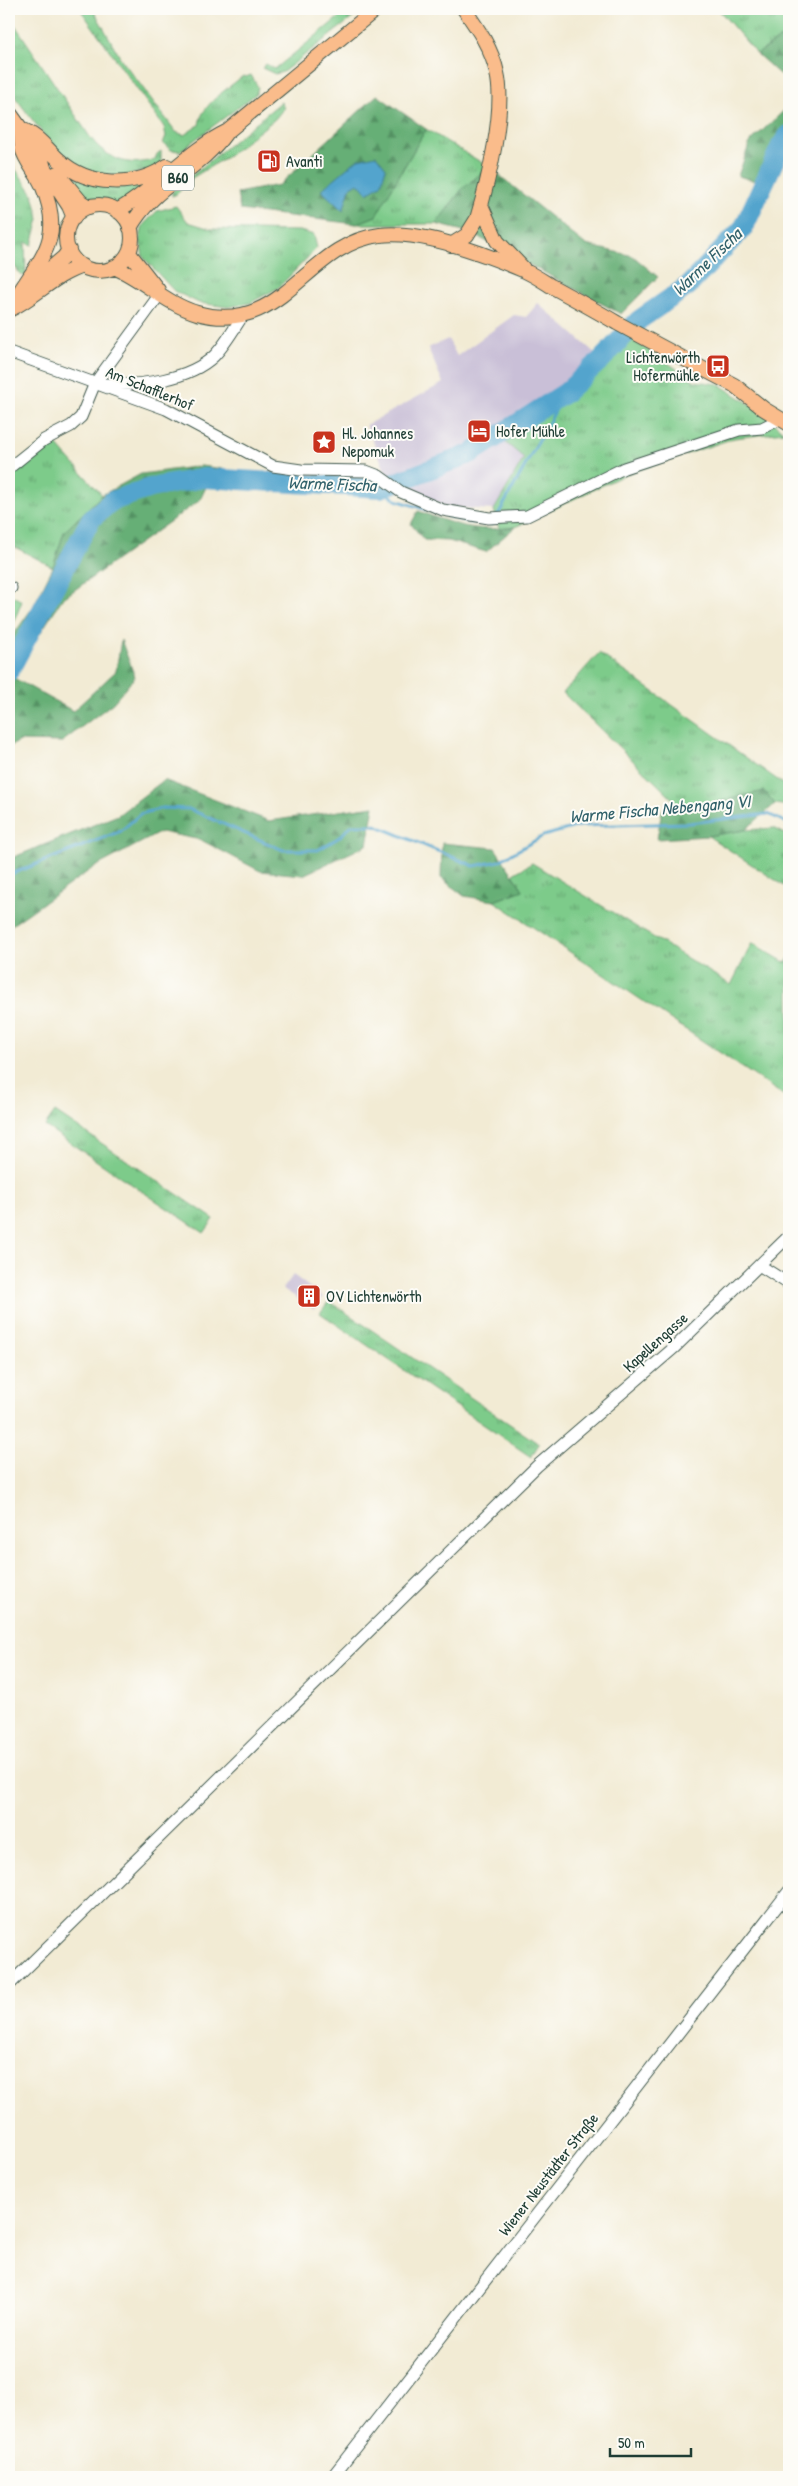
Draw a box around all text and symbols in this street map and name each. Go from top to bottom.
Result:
fuel station icon: Avanti [256,148,282,174]
place label: Avanti [286,150,323,172]
road number: B60 [162,166,194,190]
water label: Warme Fischa [666,221,748,301]
place label: Lichtenwörth Hofermühle [626,346,701,386]
bus stop icon: Lichtenwörth Hofermühle [705,353,731,379]
street label: Am Schafflerhof [103,360,197,416]
hotel icon: Hofer Mühle [466,418,492,444]
place label: Hofer Mühle [496,420,566,442]
place label: Hl. Johannes Nepomuk [342,422,413,462]
place icon: Hl. Johannes Nepomuk [311,429,337,455]
water label: Warme Fischa [288,469,378,498]
water label: Warme Fischa Nebengang VI [569,788,753,829]
building icon: OV Lichtenwörth [296,1283,322,1309]
place label: OV Lichtenwörth [326,1285,422,1307]
street label: Kapellengasse [618,1306,693,1377]
street label: Wiener Neustädter Straße [493,2107,603,2240]
scale bar [610,2426,692,2458]
text: 50 m [618,2432,645,2453]

